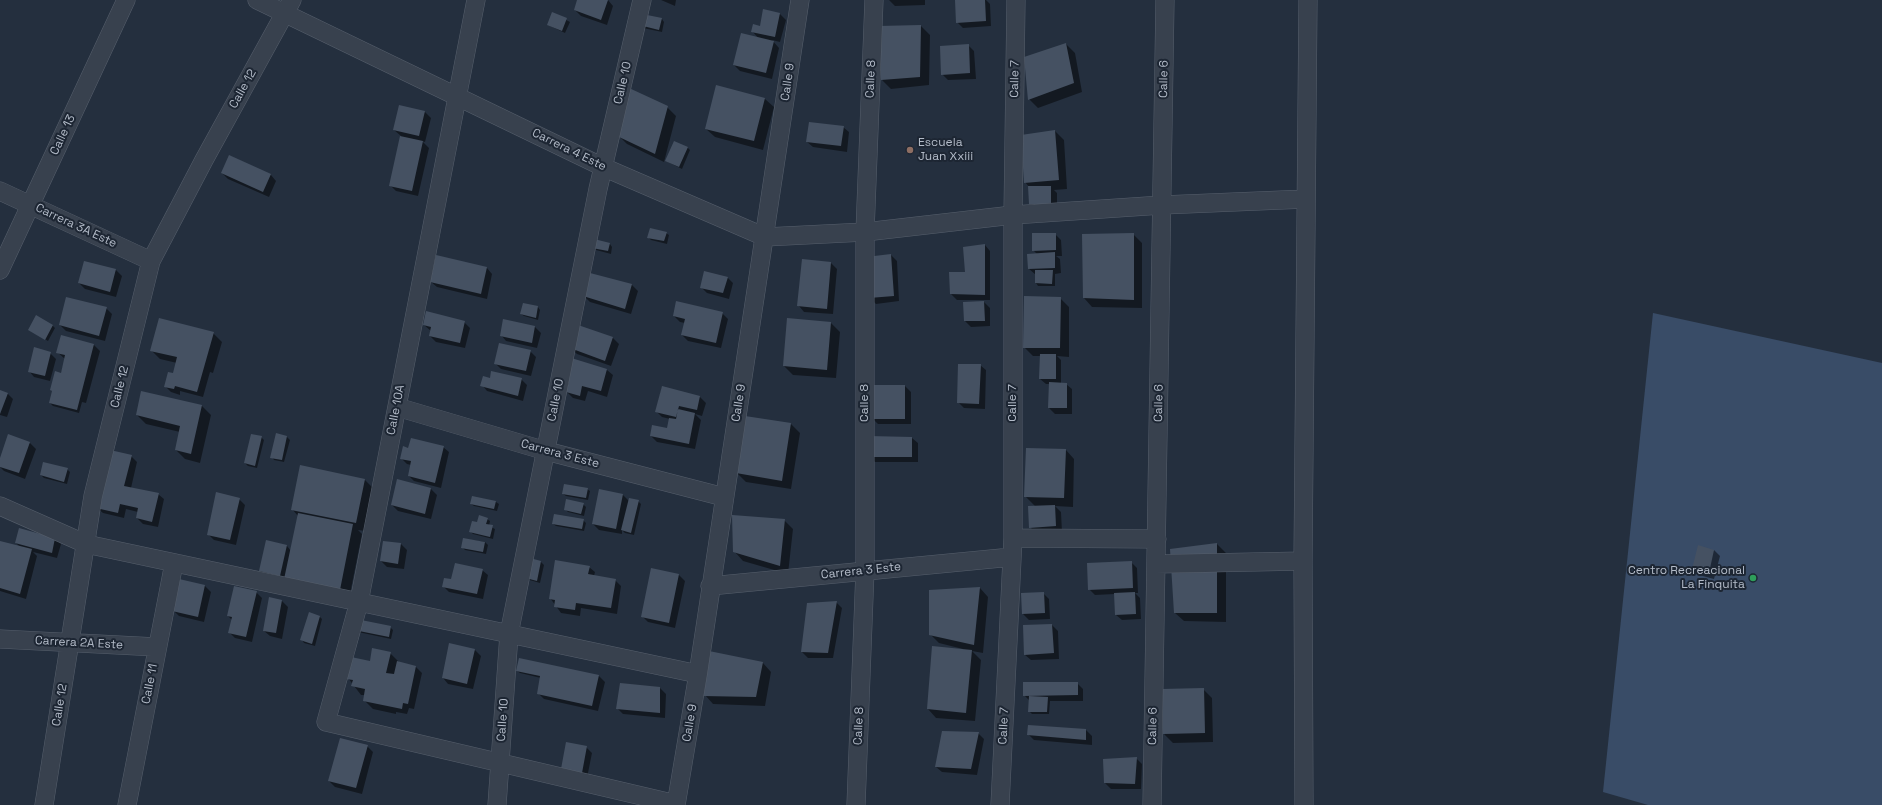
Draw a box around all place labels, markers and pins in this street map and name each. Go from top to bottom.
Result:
place label: Escuela Juan Xxiii [918,136,973,164]
marker: Escuela Juan Xxiii [905,145,915,155]
place label: Centro Recreacional La Finquita [1628,564,1745,592]
marker: Centro Recreacional La Finquita [1748,573,1758,583]

